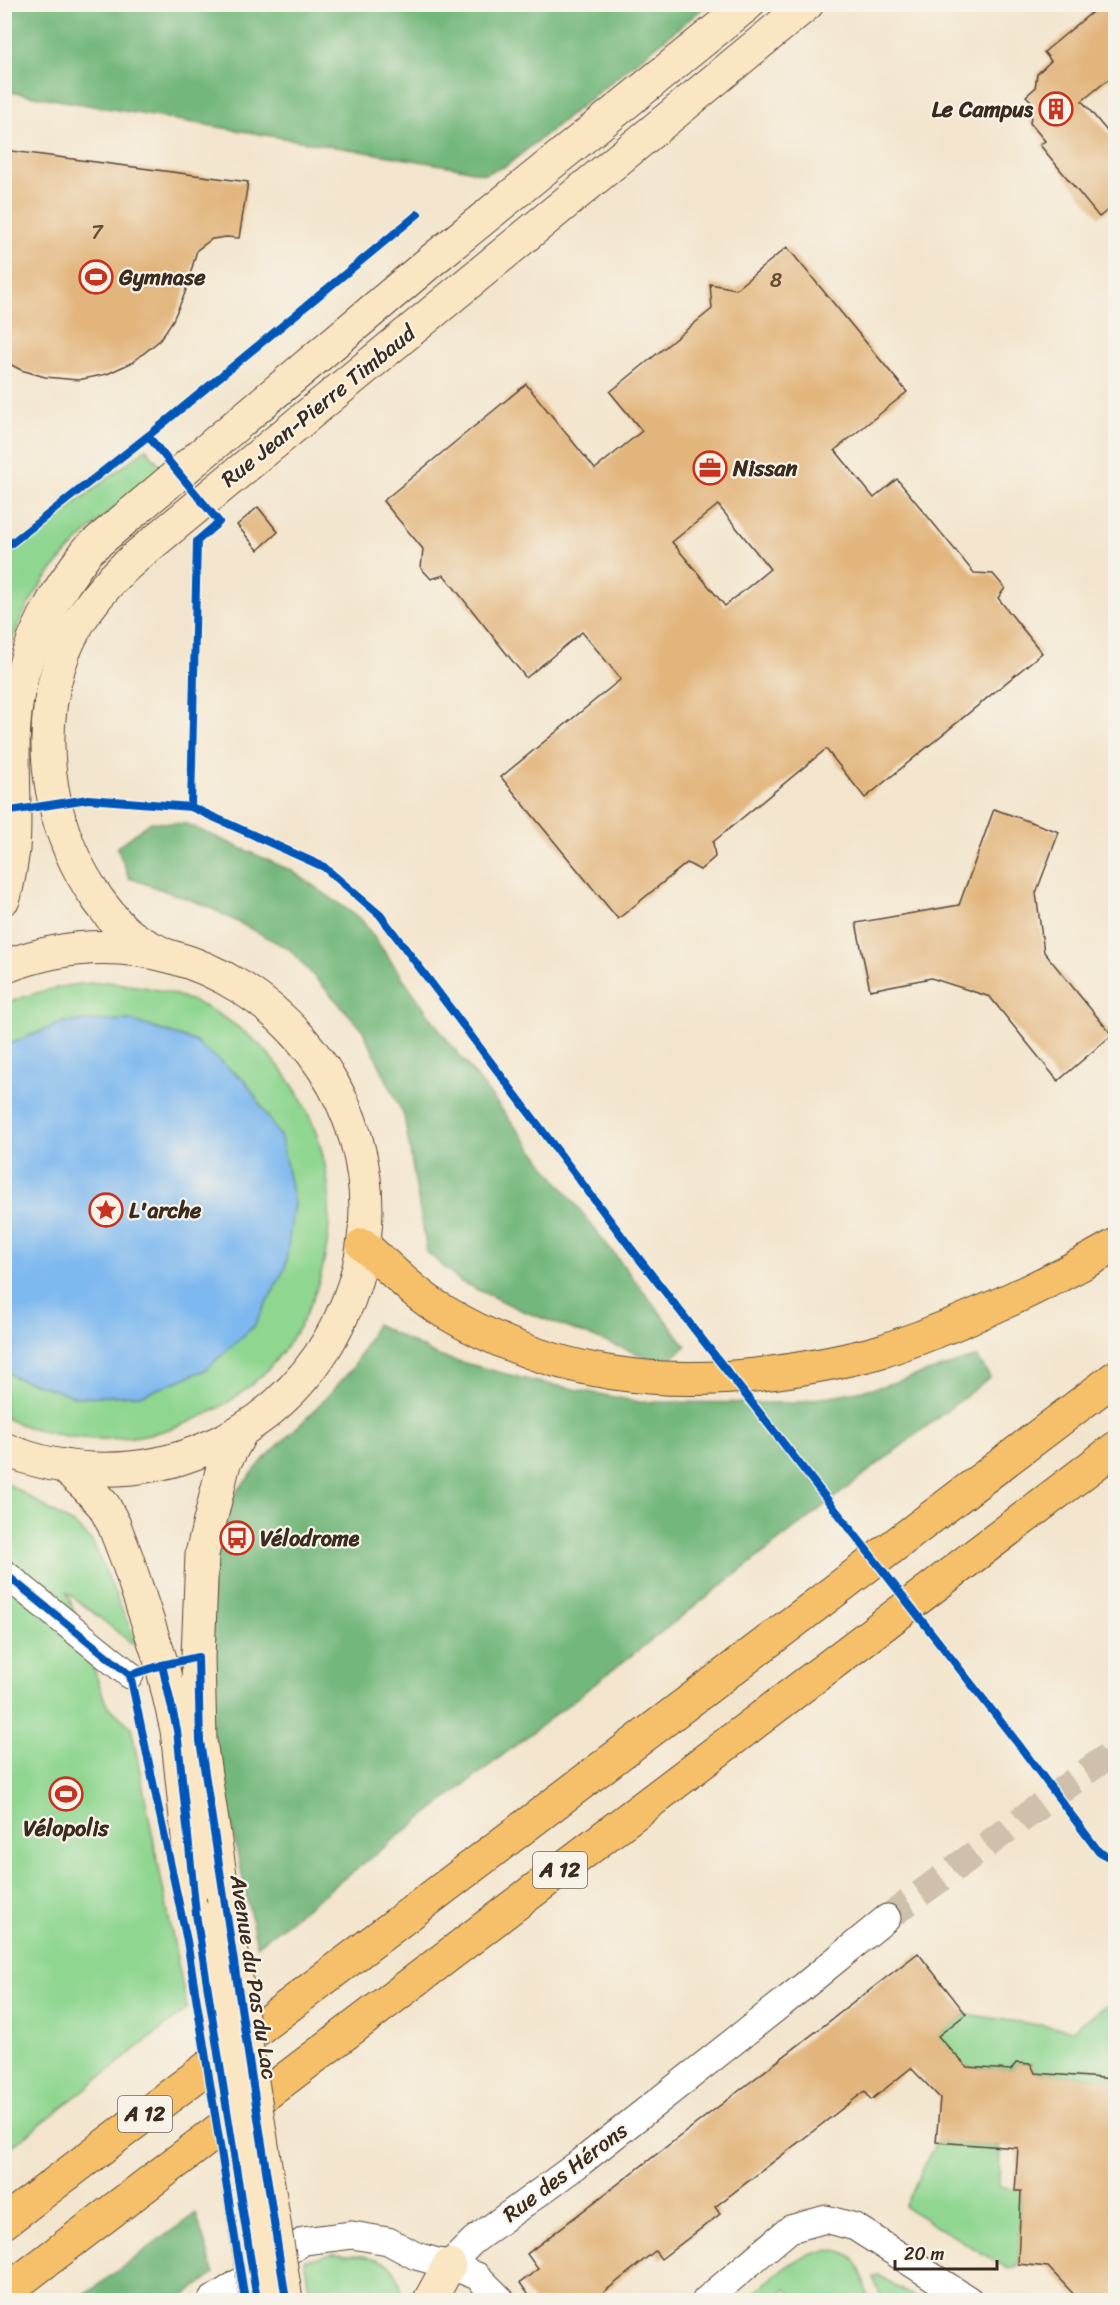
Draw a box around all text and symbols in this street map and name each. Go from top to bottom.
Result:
place label: Le Campus [932,90,1034,129]
building icon: Le Campus [1038,91,1074,127]
house number: 7 [91,215,104,250]
place label: Gymnase [118,258,206,297]
sports icon: Gymnase [78,259,114,295]
house number: 8 [770,263,782,298]
street label: Rue Jean-Pierre Timbaud [212,314,425,497]
place label: Nissan [732,449,798,488]
office icon: Nissan [692,450,728,486]
place label: L'arche [129,1191,202,1230]
place icon: L'arche [88,1192,124,1228]
place label: Vélodrome [260,1519,360,1558]
bus stop icon: Vélodrome [219,1520,255,1556]
sports icon: Vélopolis [48,1776,84,1812]
place label: Vélopolis [23,1809,110,1848]
road number: A 12 [533,1852,587,1888]
street label: Avenue du Pas du Lac [218,1871,289,2082]
road number: A 12 [118,2096,172,2132]
street label: Rue des Hérons [494,2111,637,2232]
scale bar [895,2233,997,2271]
text: 20 m [904,2238,944,2270]

